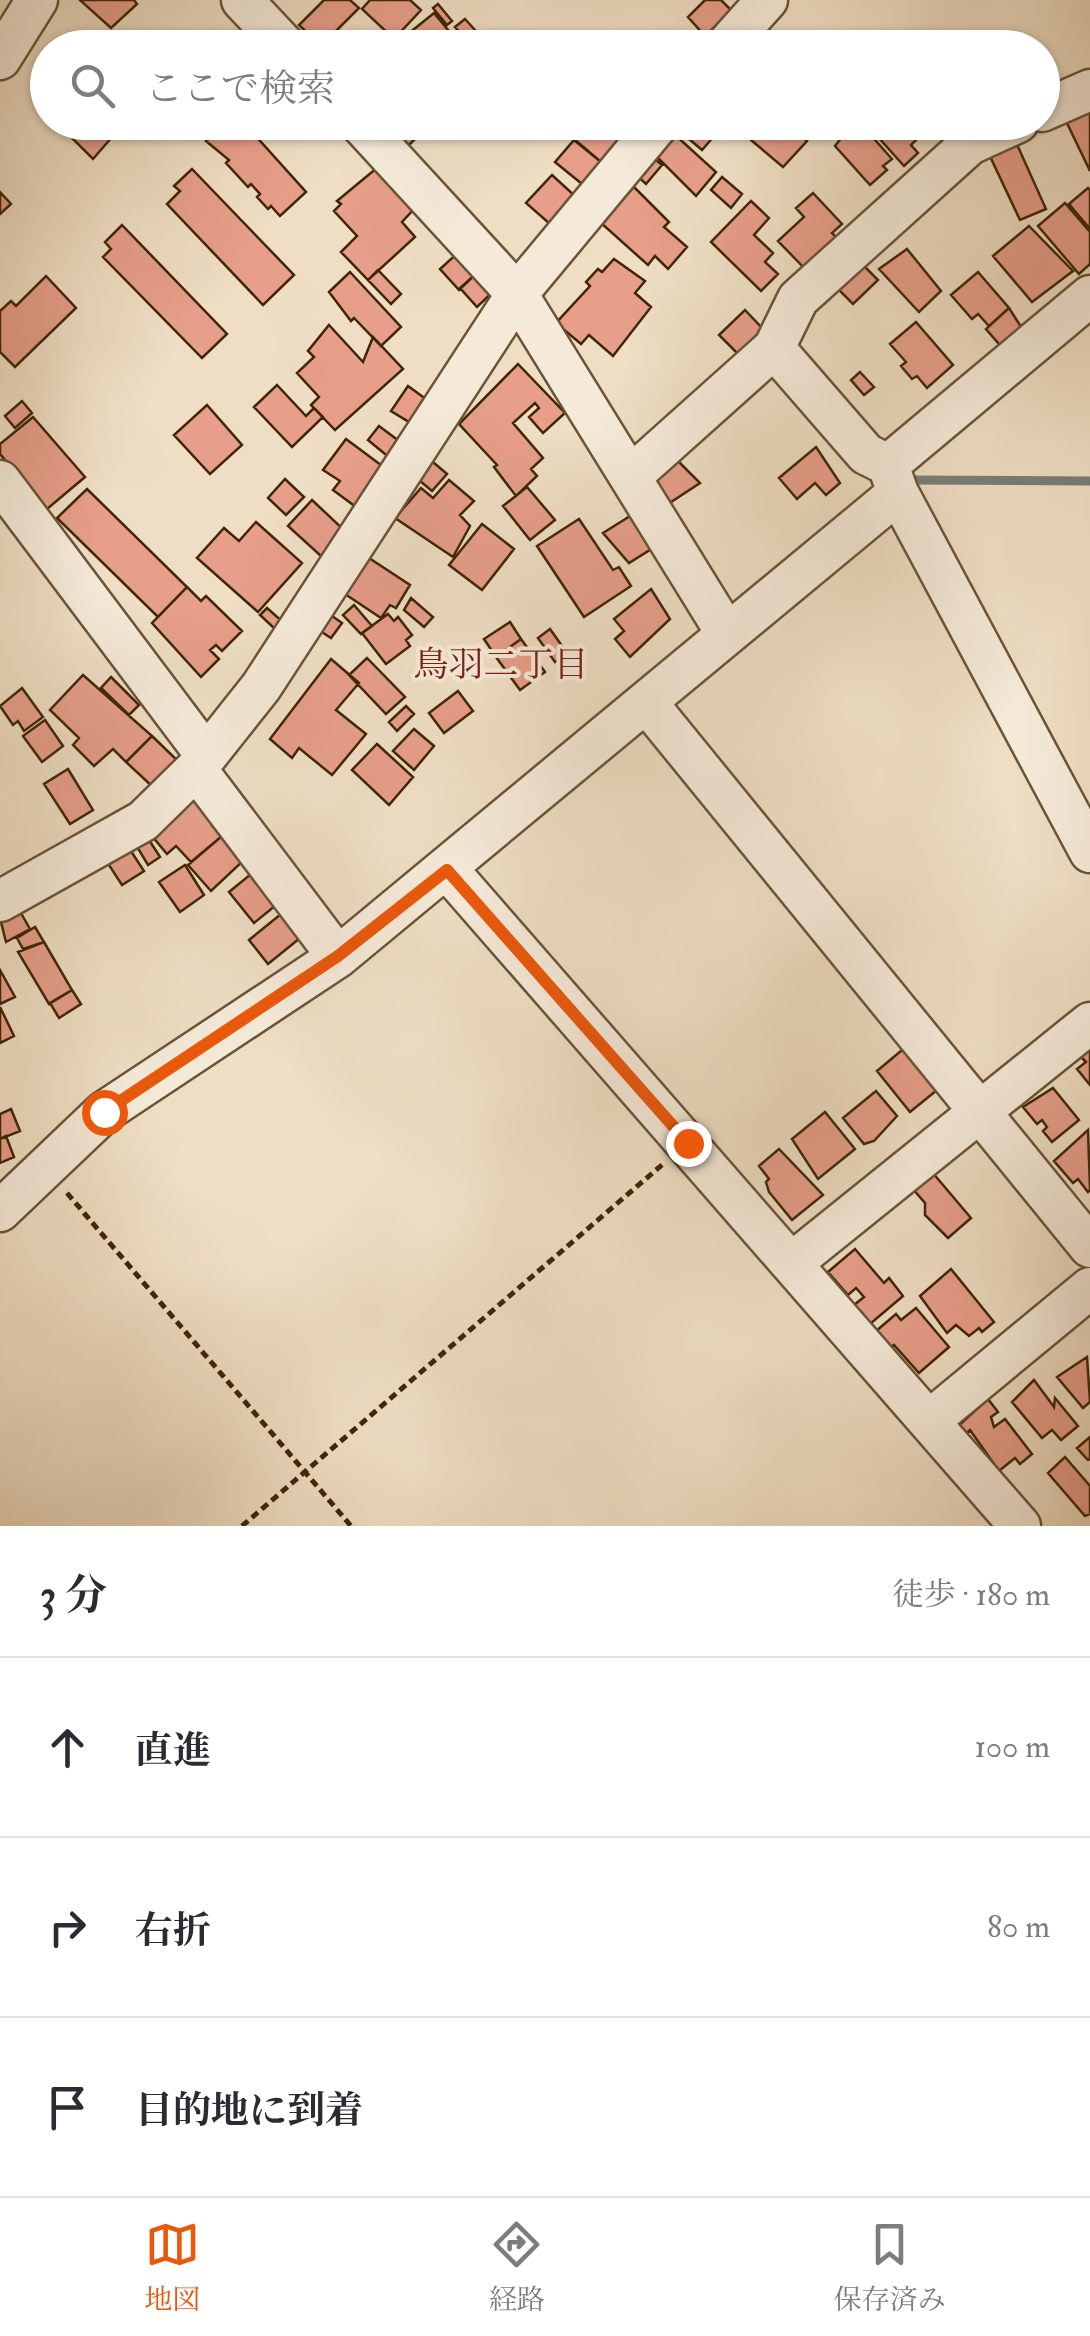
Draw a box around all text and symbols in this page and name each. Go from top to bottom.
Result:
search box [30,30,1060,140]
icon: search [65,58,120,113]
text: ここで検索 [145,65,335,113]
district label: 鳥羽二丁目 [413,643,589,687]
route start [82,1090,128,1136]
route end [666,1121,712,1167]
text: 3 分 [40,1570,107,1622]
text: 徒歩 · 180 m [892,1575,1050,1615]
icon: ahead [40,1720,95,1775]
text: 直進 [135,1727,211,1775]
text: 100 m [974,1727,1050,1767]
icon: right [40,1900,95,1955]
text: 右折 [135,1907,211,1955]
text: 80 m [987,1907,1050,1947]
icon: arrive [40,2080,95,2135]
text: 目的地に到着 [135,2087,363,2135]
tab: 地図 [144,2217,200,2318]
tab: 経路 [489,2217,545,2318]
tab: 保存済み [834,2217,946,2318]

